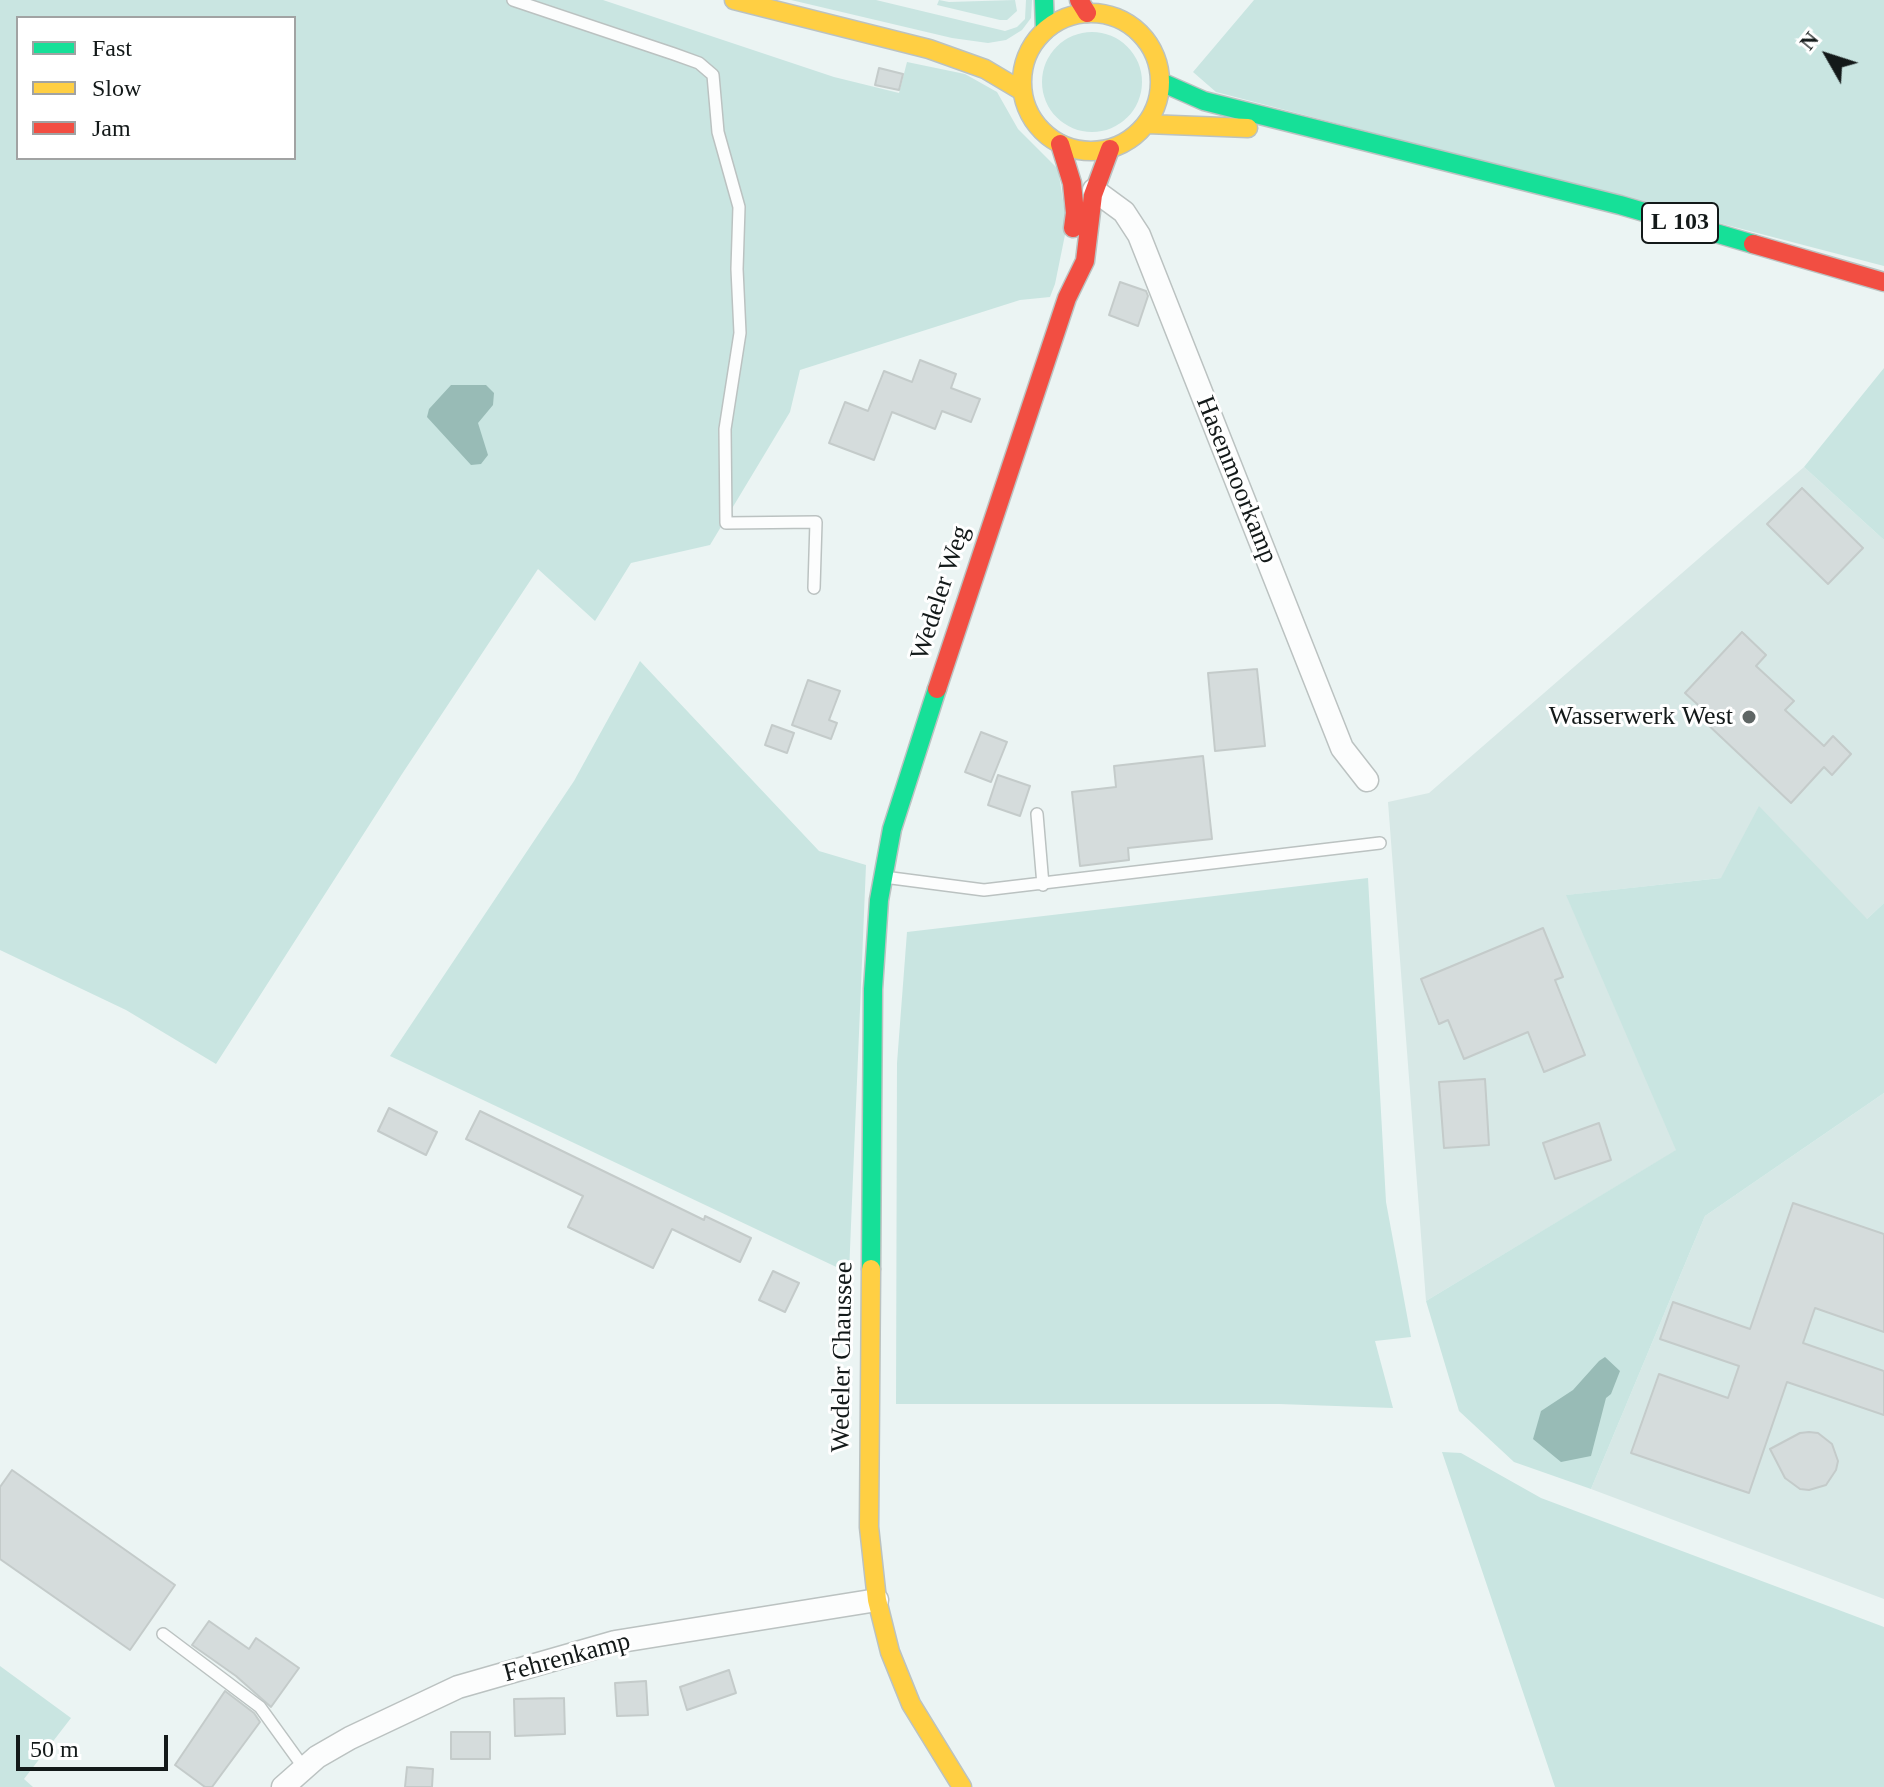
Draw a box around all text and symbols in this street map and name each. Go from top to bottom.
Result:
legend [16,16,296,160]
north arrow [1788,16,1868,96]
text: N [1794,27,1824,55]
text: Fast [92,35,132,61]
text: Slow [92,75,141,101]
text: Jam [92,115,131,141]
road number: L 103 [1642,203,1718,243]
street label: Hasenmoorkamp [1188,392,1284,568]
street label: Wedeler Weg [905,522,977,664]
place label: Wasserwerk West [1549,701,1733,733]
marker: Wasserwerk West [1740,708,1758,726]
street label: Wedeler Chaussee [826,1261,860,1453]
street label: Fehrenkamp [500,1626,634,1690]
scale bar [20,1719,172,1769]
text: 50 m [30,1736,79,1762]

